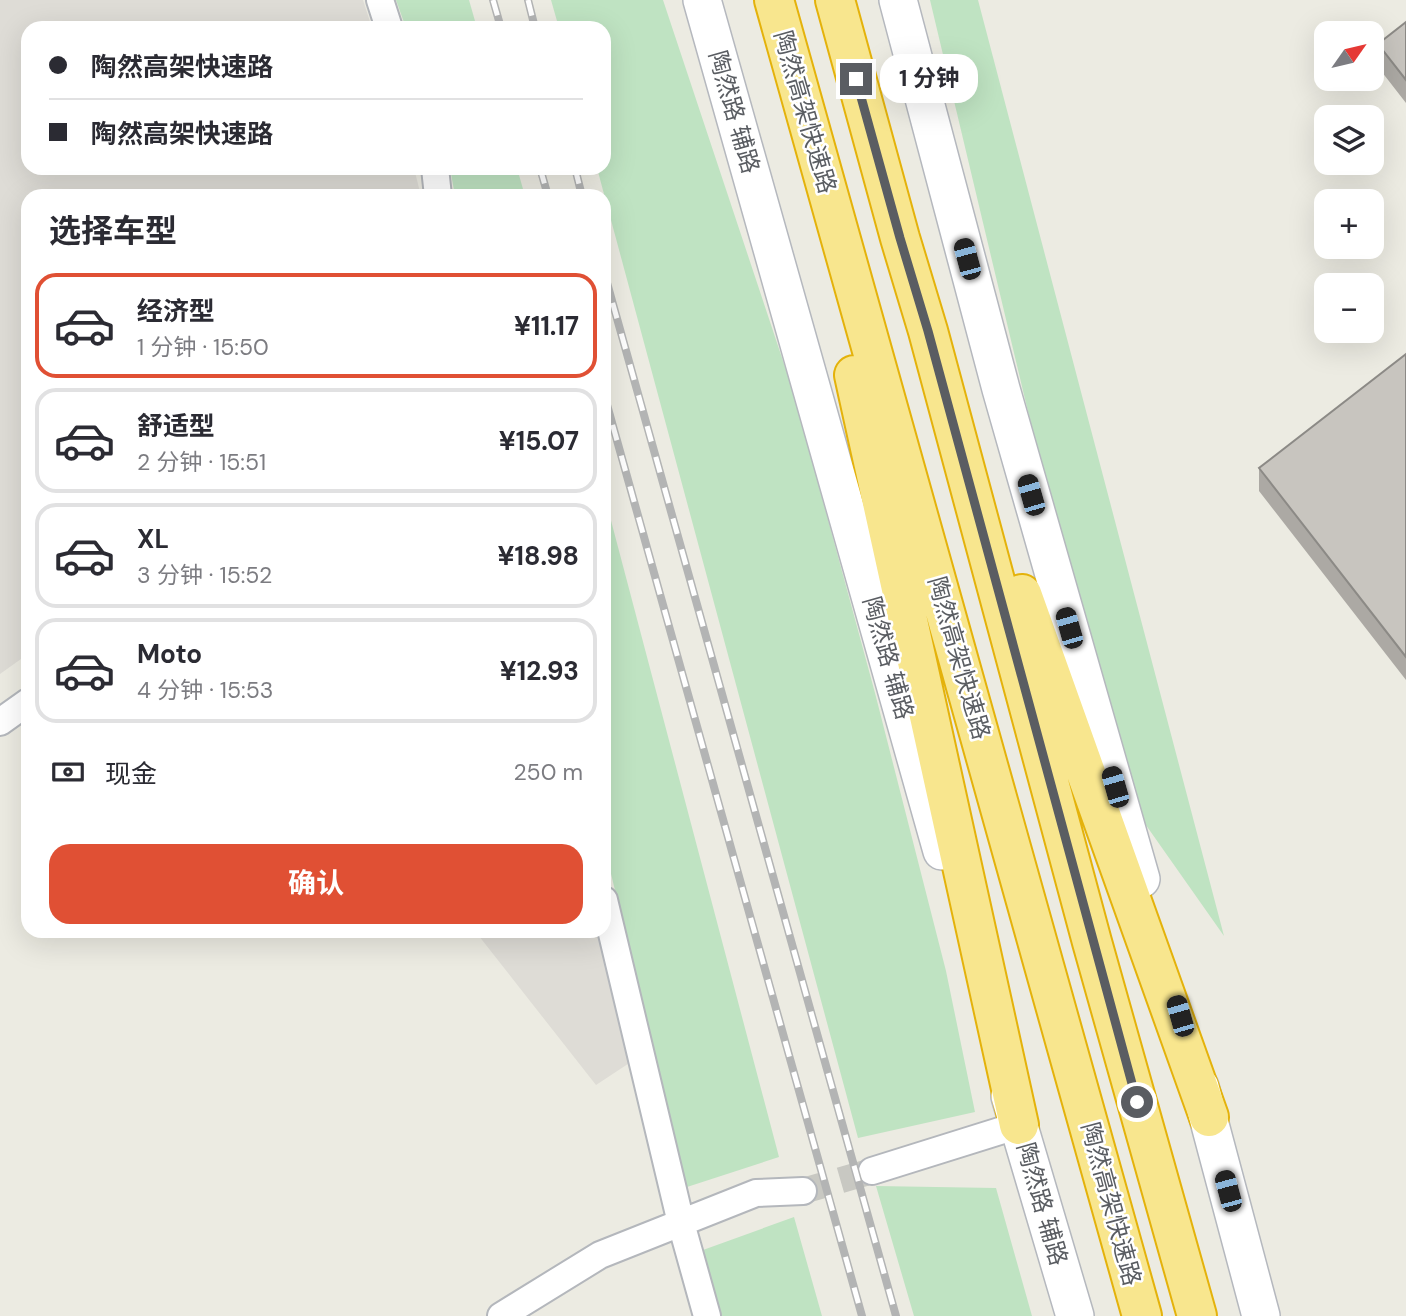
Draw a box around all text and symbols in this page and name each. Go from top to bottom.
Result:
north arrow [1314,21,1384,91]
map controls [1314,21,1384,343]
street label: 陶然高架快速路 [767,27,844,197]
street label: 陶然路 辅路 [702,47,767,177]
text: 陶然高架快速路 [91,50,273,84]
callout: 1 分钟 [880,55,978,104]
route end [840,63,872,95]
text: 1 分钟 [899,63,959,93]
button: layers [1314,105,1384,175]
text: 陶然高架快速路 [91,117,273,151]
button: + [1314,189,1384,259]
text: 选择车型 [49,210,177,252]
car [952,236,983,282]
button: − [1314,273,1384,343]
icon: car [53,294,116,357]
text: 经济型 [137,294,215,328]
text: ¥11.17 [514,309,579,343]
text: 1 分钟 · 15:50 [137,332,269,362]
icon: car [53,409,116,472]
text: 舒适型 [137,409,215,443]
text: ¥15.07 [499,424,579,458]
text: 2 分钟 · 15:51 [137,447,266,477]
car [1016,472,1047,518]
text: XL [137,522,169,556]
icon: car [53,524,116,587]
text: ¥18.98 [498,539,579,573]
text: 3 分钟 · 15:52 [137,560,272,590]
street label: 陶然高架快速路 [921,573,998,743]
street label: 陶然路 辅路 [856,593,921,723]
car [1054,605,1085,651]
text: Moto [137,637,202,671]
icon: car [53,639,116,702]
text: ¥12.93 [500,654,579,688]
text: 4 分钟 · 15:53 [137,675,273,705]
icon: cash [49,753,87,791]
text: 现金 [105,757,157,791]
text: 250 m [513,757,583,787]
car [1100,764,1131,810]
button: 确认 [49,844,583,924]
car [1165,993,1196,1039]
route start [1121,1086,1153,1118]
street label: 陶然高架快速路 [1075,1119,1148,1289]
street label: 陶然路 辅路 [1010,1139,1075,1269]
car [1213,1168,1244,1214]

